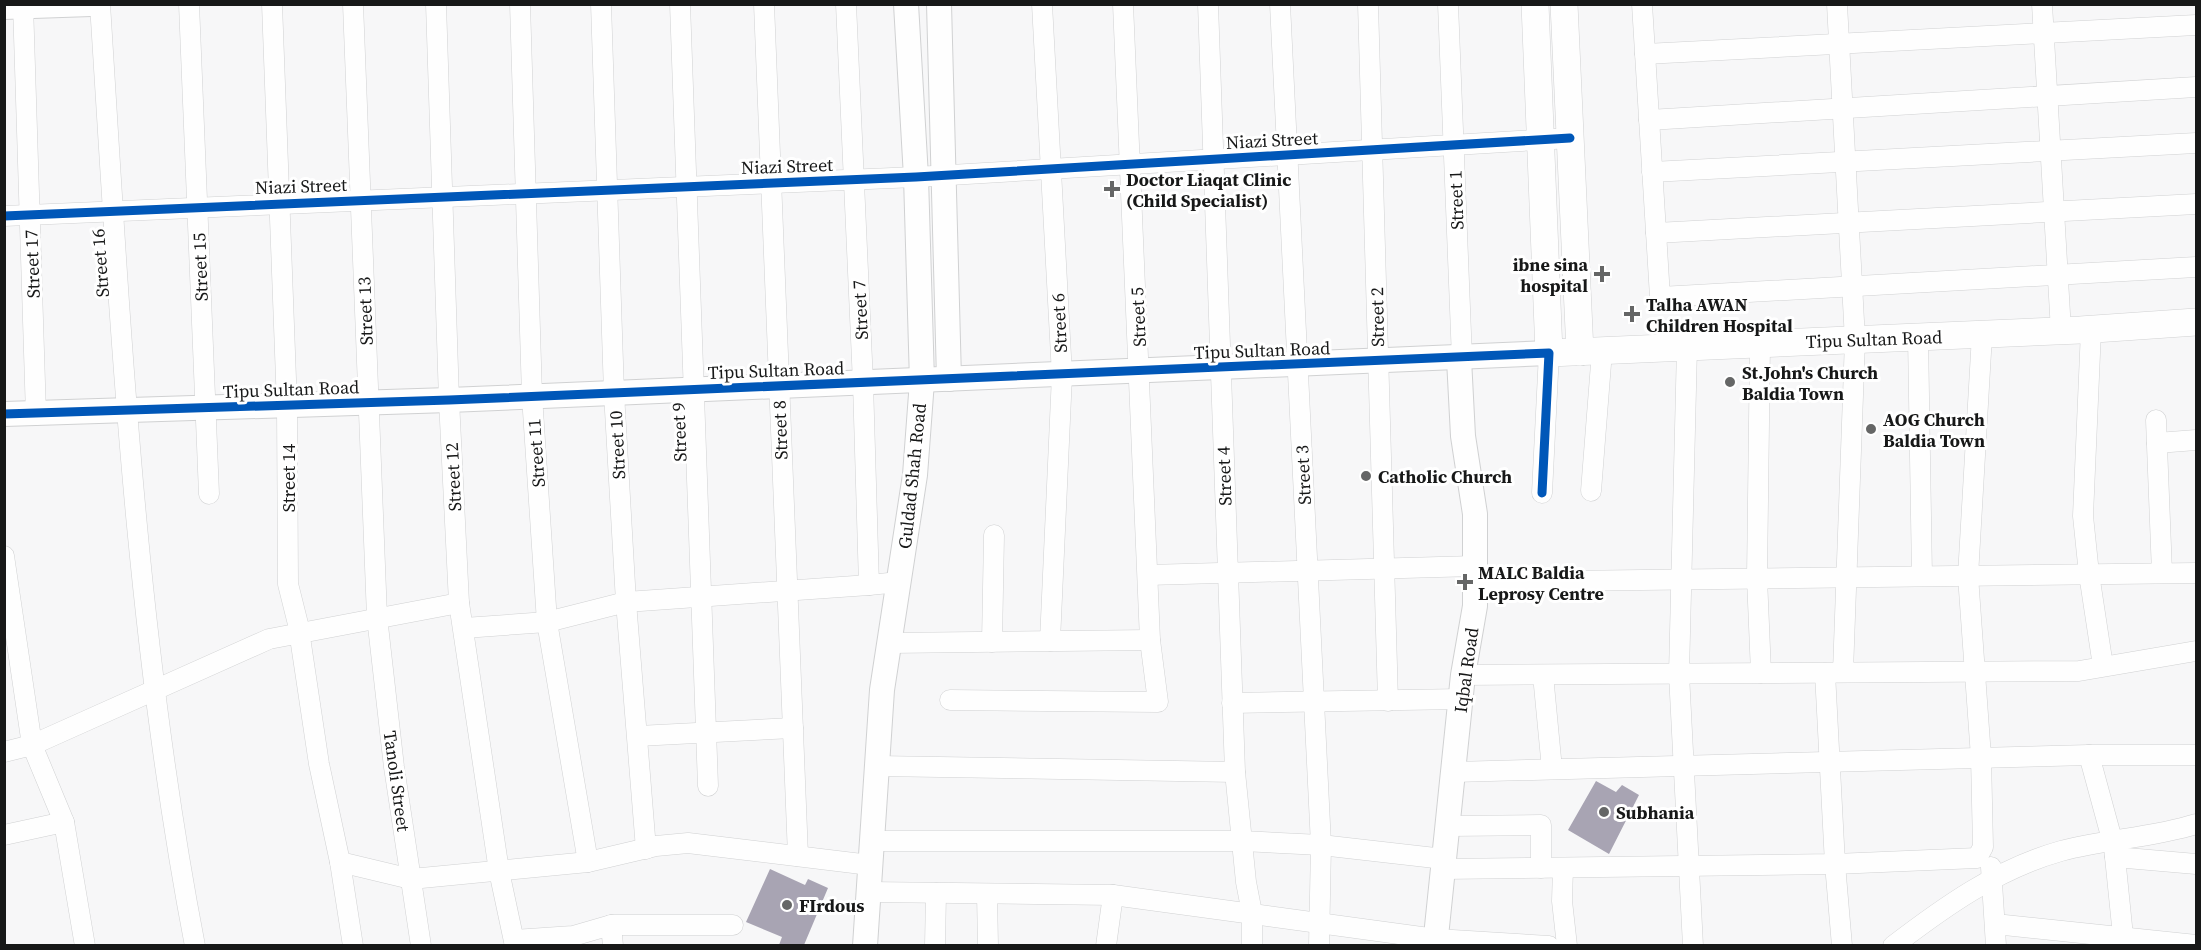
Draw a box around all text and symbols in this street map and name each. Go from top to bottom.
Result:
street label: Niazi Street [1225,125,1319,155]
street label: Niazi Street [741,152,834,180]
place label: Doctor Liaqat Clinic (Child Specialist) [1126,167,1291,213]
street label: Street 1 [1442,170,1470,230]
street label: Niazi Street [255,172,348,200]
marker: Doctor Liaqat Clinic (Child Specialist) [1103,180,1121,198]
street label: Street 16 [85,228,115,298]
street label: Street 17 [18,229,46,299]
street label: Street 15 [186,232,214,302]
place label: ibne sina hospital [1513,252,1588,298]
marker: ibne sina hospital [1593,265,1611,283]
street label: Street 13 [351,276,379,346]
street label: Street 7 [846,280,874,340]
street label: Street 5 [1124,287,1152,347]
street label: Street 2 [1364,287,1390,347]
place label: Talha AWAN Children Hospital [1646,292,1793,338]
street label: Street 6 [1045,293,1073,353]
marker: Talha AWAN Children Hospital [1623,305,1641,323]
street label: Tipu Sultan Road [1805,324,1943,354]
street label: Tipu Sultan Road [1193,335,1331,365]
street label: Tipu Sultan Road [707,355,845,385]
place label: St.John's Church Baldia Town [1742,360,1878,406]
street label: Tipu Sultan Road [222,374,360,404]
marker: St.John's Church Baldia Town [1723,375,1737,389]
street label: Street 8 [766,400,794,460]
street label: Street 9 [665,402,693,462]
street label: Guldad Shah Road [892,402,932,550]
place label: AOG Church Baldia Town [1883,407,1985,453]
street label: Street 10 [603,410,631,480]
street label: Street 11 [521,418,551,488]
marker: AOG Church Baldia Town [1864,422,1878,436]
street label: Street 12 [439,442,467,512]
street label: Street 14 [276,444,301,512]
street label: Street 3 [1289,445,1317,505]
street label: Street 4 [1210,446,1238,506]
place label: Catholic Church [1378,464,1512,489]
marker: Catholic Church [1359,469,1373,483]
place label: MALC Baldia Leprosy Centre [1478,560,1604,606]
marker: MALC Baldia Leprosy Centre [1456,573,1474,591]
street label: Iqbal Road [1448,626,1484,714]
street label: Tanoli Street [378,729,416,833]
place label: Subhania [1616,800,1695,825]
marker: Subhania [1597,805,1611,819]
place label: FIrdous [799,893,864,918]
marker: FIrdous [780,898,794,912]

